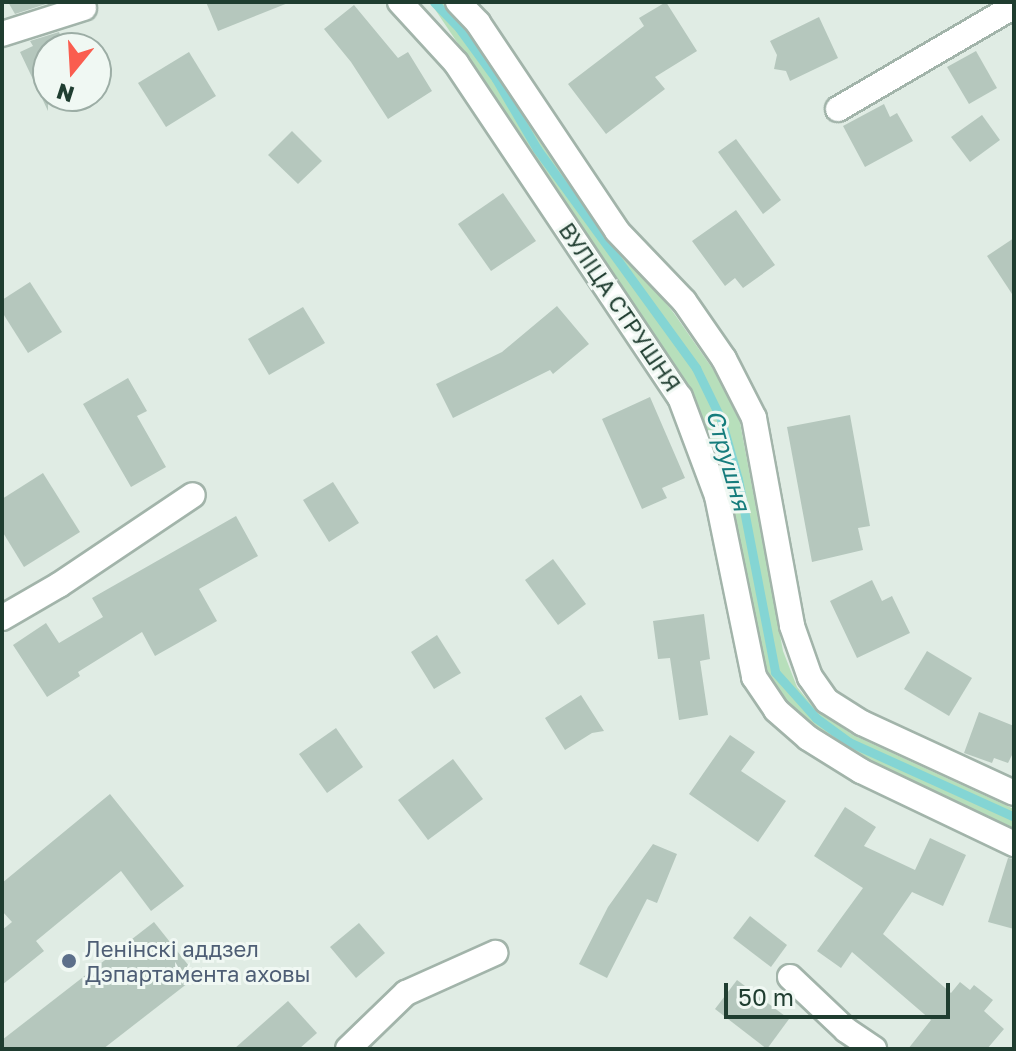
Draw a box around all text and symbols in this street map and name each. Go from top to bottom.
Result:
north arrow [32,32,112,112]
text: N [53,78,77,109]
street label: ВУЛІЦА СТРУШНЯ [554,218,686,396]
water label: Струшня [701,406,757,514]
place label: Ленінскі аддзел Дэпартамента аховы [85,935,311,986]
marker: Ленінскі аддзел Дэпартамента аховы [60,952,78,970]
scale bar [728,967,954,1017]
text: 50 m [738,982,794,1011]

